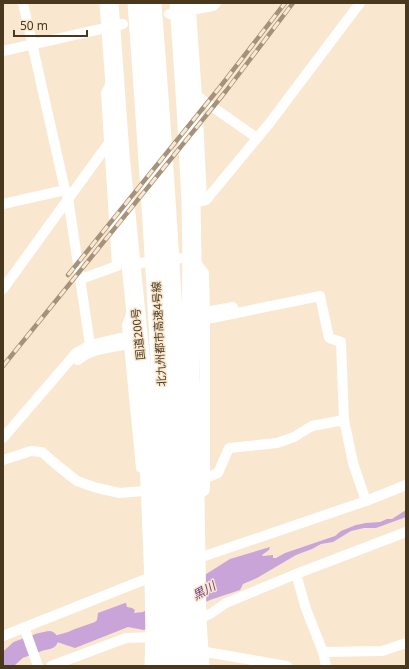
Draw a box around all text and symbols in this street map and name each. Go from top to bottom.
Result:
scale bar [14,12,87,38]
text: 50 m [20,17,48,34]
street label: 北九州都市高速4号線 [148,281,169,387]
street label: 国道200号 [127,307,148,361]
water label: 黒川 [189,576,220,604]

